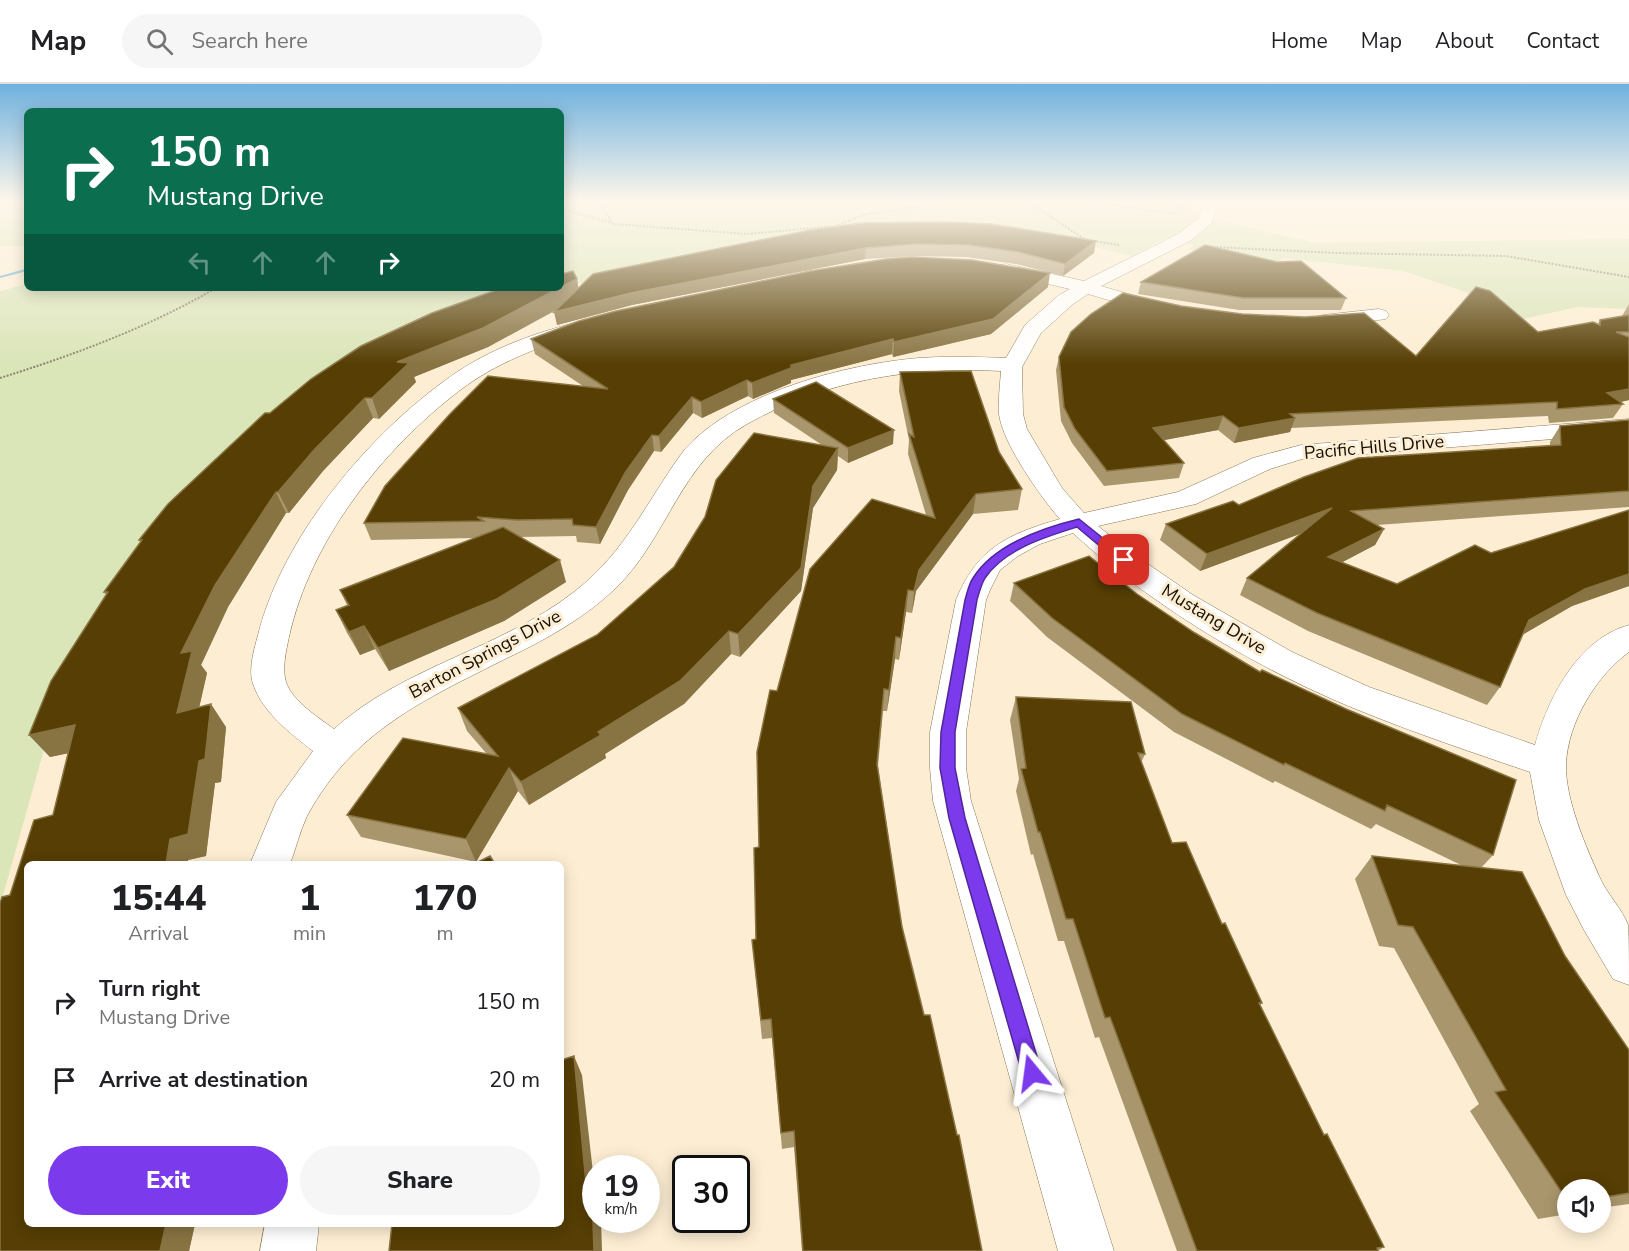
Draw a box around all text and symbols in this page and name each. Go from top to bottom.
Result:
search box [122,14,542,68]
text: Map [30,22,86,60]
icon: search [143,25,176,58]
text: Search here [191,26,308,56]
text: Home [1271,27,1328,55]
text: Map [1361,27,1402,55]
text: About [1435,27,1493,55]
text: Contact [1526,27,1599,55]
text: 150 m [147,124,271,181]
icon: right [48,132,126,210]
text: Mustang Drive [147,178,324,215]
icon: left [183,246,216,279]
icon: ahead [246,246,279,279]
icon: ahead [309,246,342,279]
icon: right [372,246,405,279]
street label: Pacific Hills Drive [1303,429,1445,465]
pin [1098,534,1149,585]
icon: arrive [1107,543,1140,576]
street label: Mustang Drive [1157,578,1271,660]
street label: Barton Springs Drive [405,604,565,704]
text: 15:44 [111,874,206,923]
text: 1 [299,874,320,923]
text: 170 [413,874,477,923]
text: Arrival [128,920,189,947]
text: min [293,920,326,947]
text: m [436,920,454,947]
text: Turn right [99,974,200,1004]
icon: right [48,986,81,1019]
text: 150 m [476,987,540,1017]
text: Mustang Drive [99,1004,230,1031]
position arrow [1000,1041,1064,1105]
icon: arrive [48,1064,81,1097]
text: Arrive at destination [99,1065,308,1095]
text: 20 m [489,1065,540,1095]
button: Exit [48,1146,288,1215]
button: Share [300,1146,540,1215]
speed limit sign: 30 [672,1155,750,1233]
text: 19 [603,1166,639,1207]
map controls [1557,1179,1611,1233]
button: sound [1557,1179,1611,1233]
text: km/h [604,1199,638,1219]

